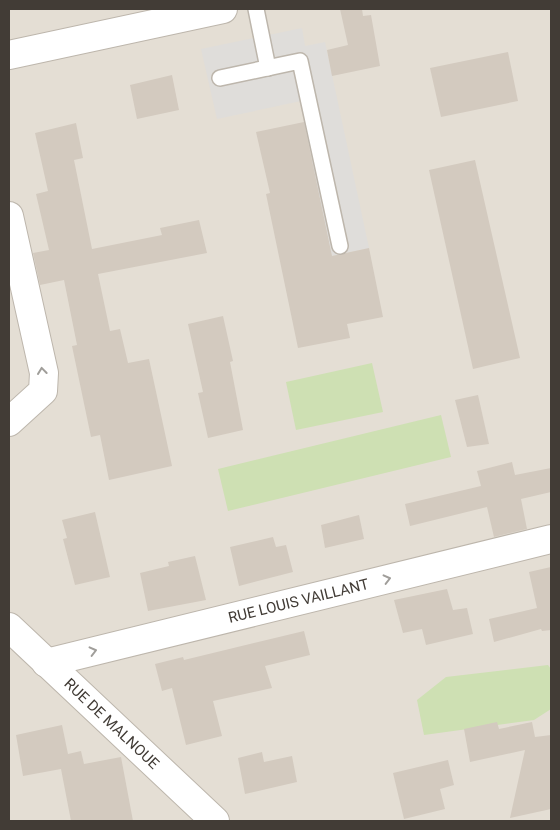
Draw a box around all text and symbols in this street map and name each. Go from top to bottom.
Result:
one-way arrow [37,367,48,375]
street label: RUE LOUIS VAILLANT [226,575,371,627]
one-way arrow [383,575,391,585]
one-way arrow [89,646,98,657]
street label: RUE DE MALNOUE [60,675,163,773]

